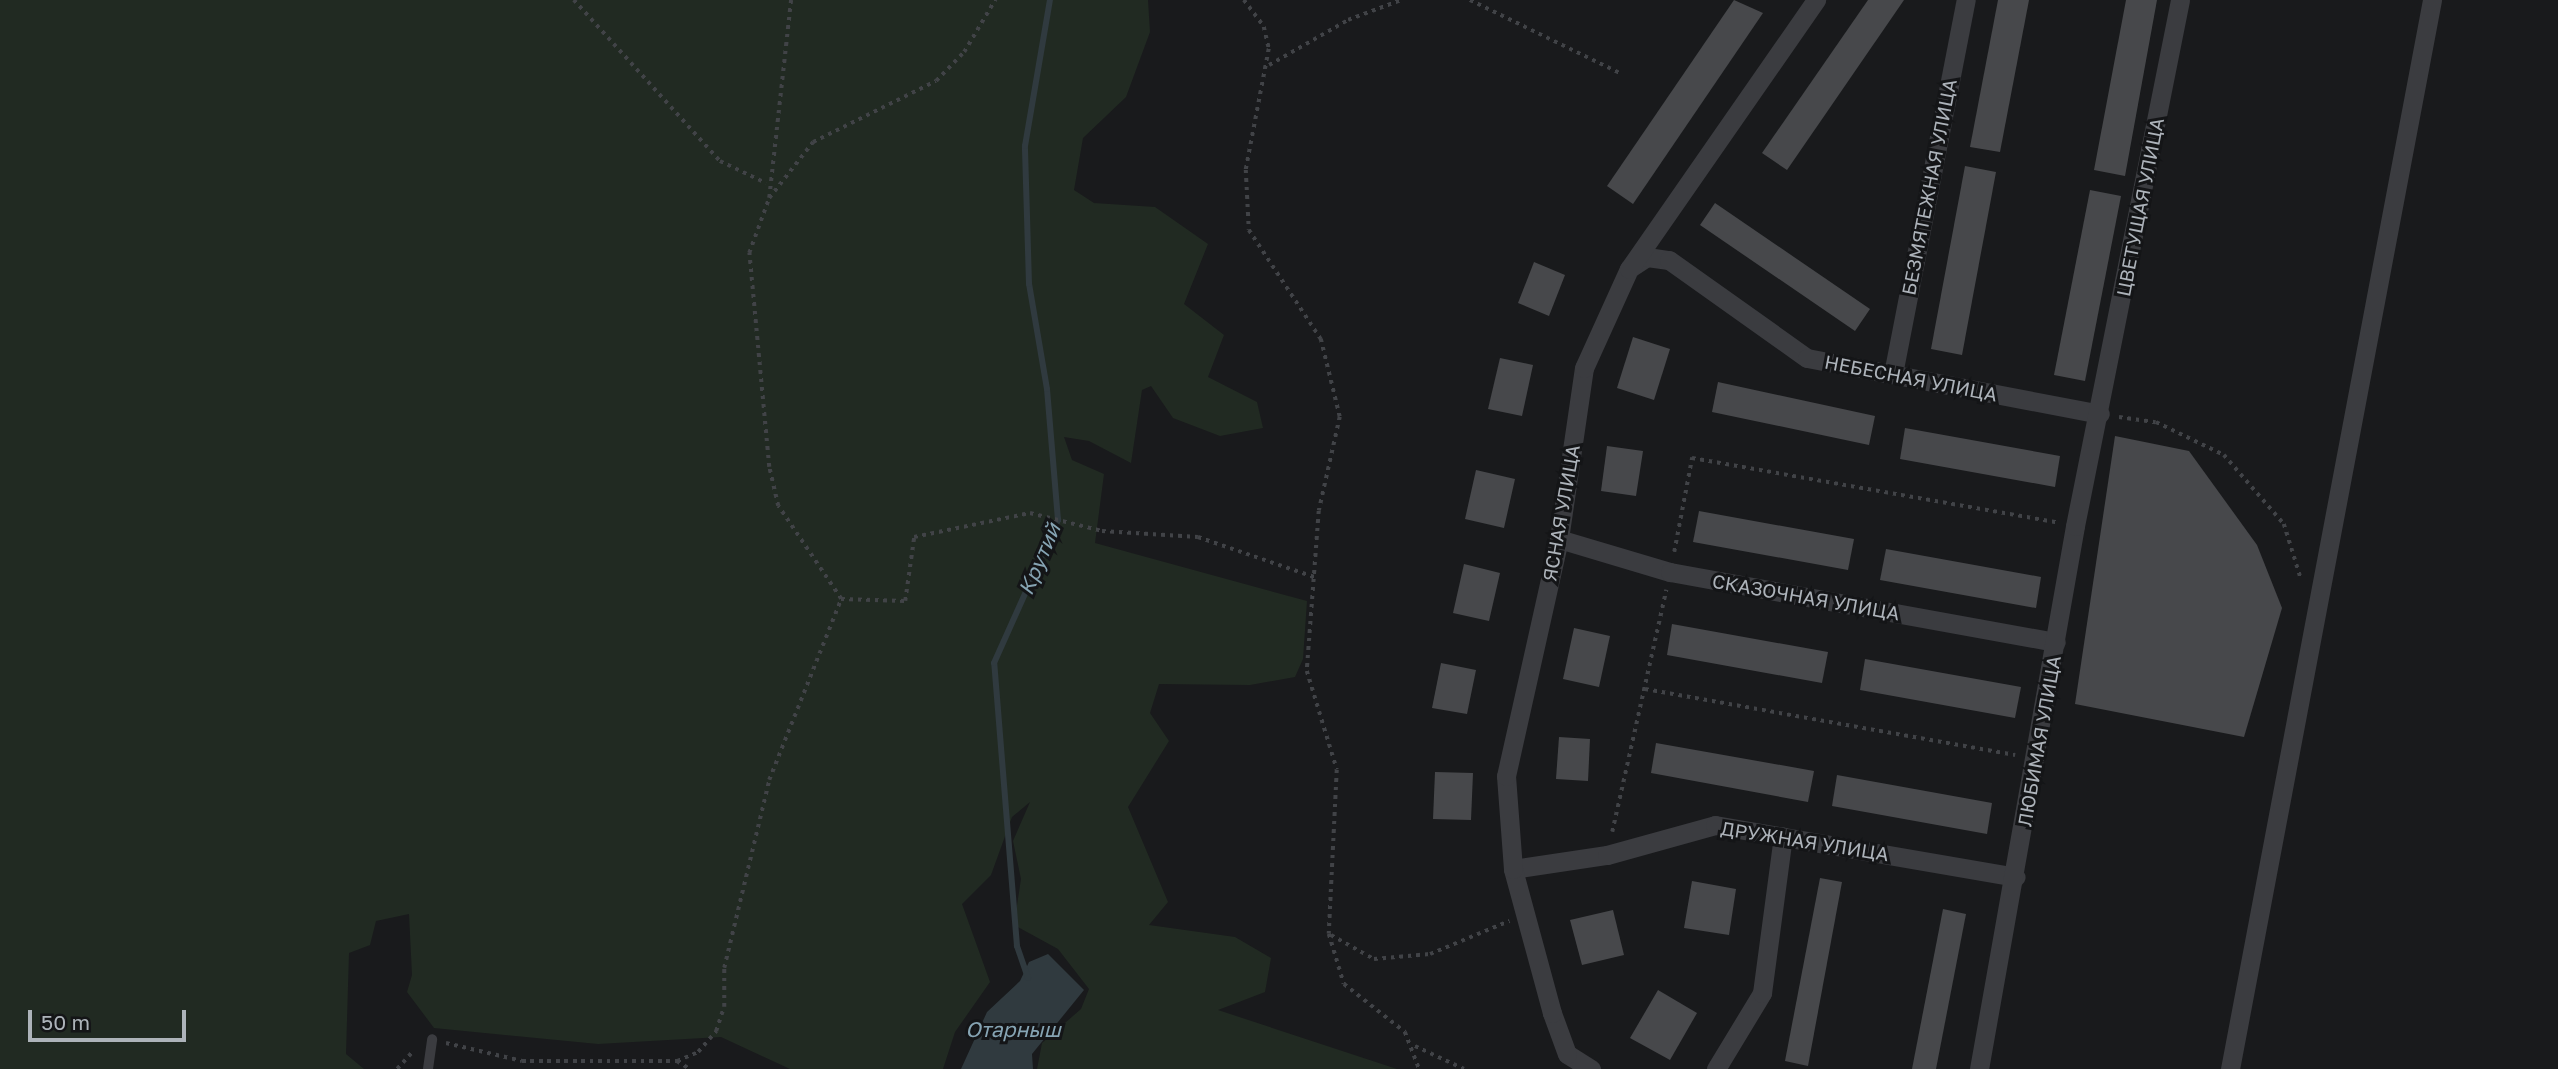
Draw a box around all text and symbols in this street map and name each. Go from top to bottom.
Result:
street label: БЕЗМЯТЕЖНАЯ УЛИЦА [1897,77,1961,297]
street label: ЦВЕТУЩАЯ УЛИЦА [2111,116,2169,298]
street label: НЕБЕСНАЯ УЛИЦА [1823,350,1999,406]
street label: ЯСНАЯ УЛИЦА [1538,443,1584,583]
water label: Крутий [1013,519,1065,599]
street label: СКАЗОЧНАЯ УЛИЦА [1710,569,1902,625]
street label: ЛЮБИМАЯ УЛИЦА [2013,654,2065,828]
street label: ДРУЖНАЯ УЛИЦА [1719,816,1891,866]
scale bar [32,996,189,1040]
text: 50 m [41,1009,90,1035]
water label: Отарныш [965,1016,1061,1042]

